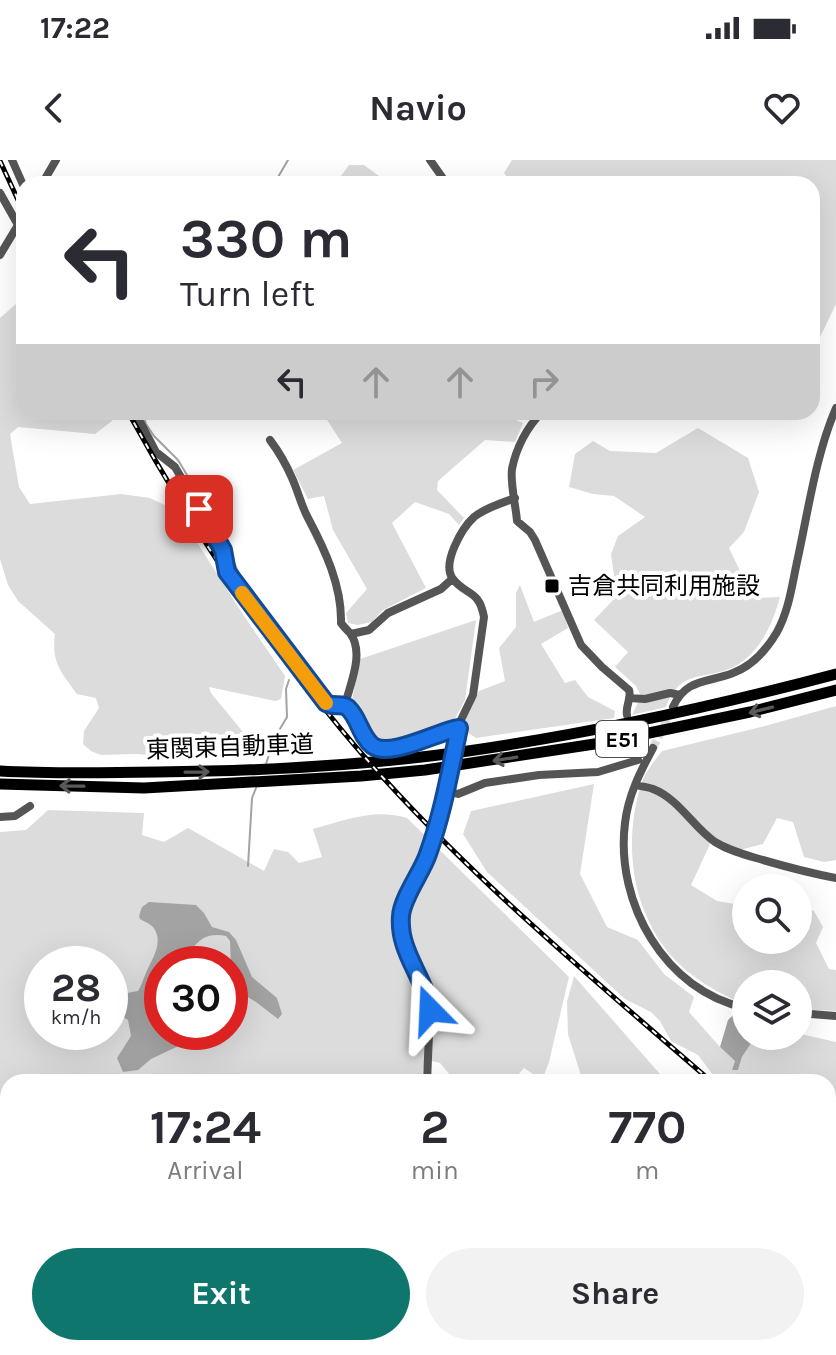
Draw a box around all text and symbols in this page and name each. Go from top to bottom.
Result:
text: 17:22 [40,10,110,46]
icon: back [32,86,76,130]
icon: heart [760,86,804,130]
text: Navio [369,87,467,129]
text: 330 m [180,206,352,271]
icon: left [48,208,152,312]
text: Turn left [180,273,315,315]
icon: left [270,360,314,404]
icon: ahead [354,360,398,404]
icon: ahead [438,360,482,404]
icon: right [522,360,566,404]
pin [165,475,233,543]
icon: arrive [177,487,221,531]
place label: 吉倉共同利用施設 [568,572,760,600]
marker: 吉倉共同利用施設 [543,577,561,595]
one-way arrow [748,703,774,718]
road number: E51 [596,721,648,757]
street label: 東関東自動車道 [146,730,314,764]
one-way arrow [493,752,518,767]
one-way arrow [183,764,210,780]
one-way arrow [59,778,86,794]
map controls [732,874,812,1050]
button: search [732,874,812,954]
speed limit sign: 30 [144,946,248,1050]
text: 28 [51,964,101,1011]
position arrow [388,968,472,1052]
button: layers [732,970,812,1050]
text: km/h [51,1006,101,1029]
text: 17:24 [150,1099,261,1155]
text: 2 [420,1099,449,1155]
text: 770 [608,1099,686,1155]
text: Arrival [167,1155,243,1186]
text: min [411,1155,459,1186]
text: m [635,1155,659,1186]
button: Exit [32,1248,410,1340]
button: Share [426,1248,804,1340]

